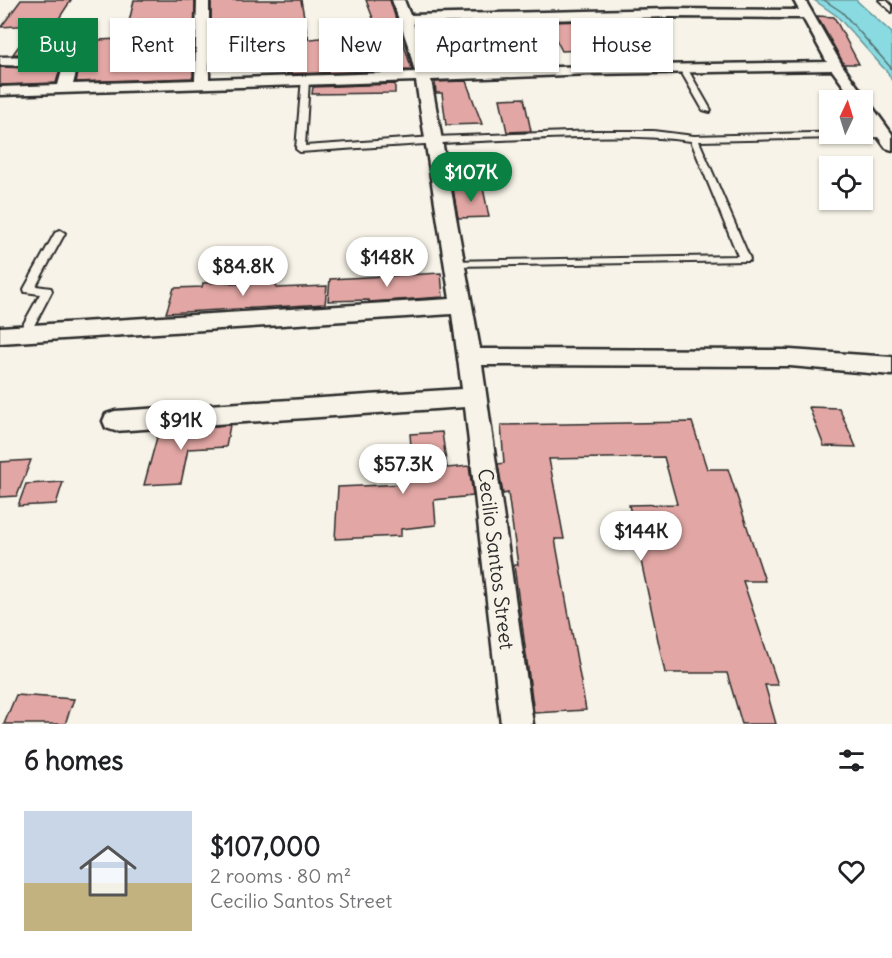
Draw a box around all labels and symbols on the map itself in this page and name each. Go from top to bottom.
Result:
north arrow [819,90,873,144]
pin: $107K [429,152,513,203]
pin: $148K [345,237,429,288]
pin: $84.8K [194,246,292,297]
pin: $91K [145,400,217,451]
pin: $57.3K [354,444,452,495]
street label: Cecilio Santos Street [473,467,520,651]
pin: $144K [599,511,683,562]

